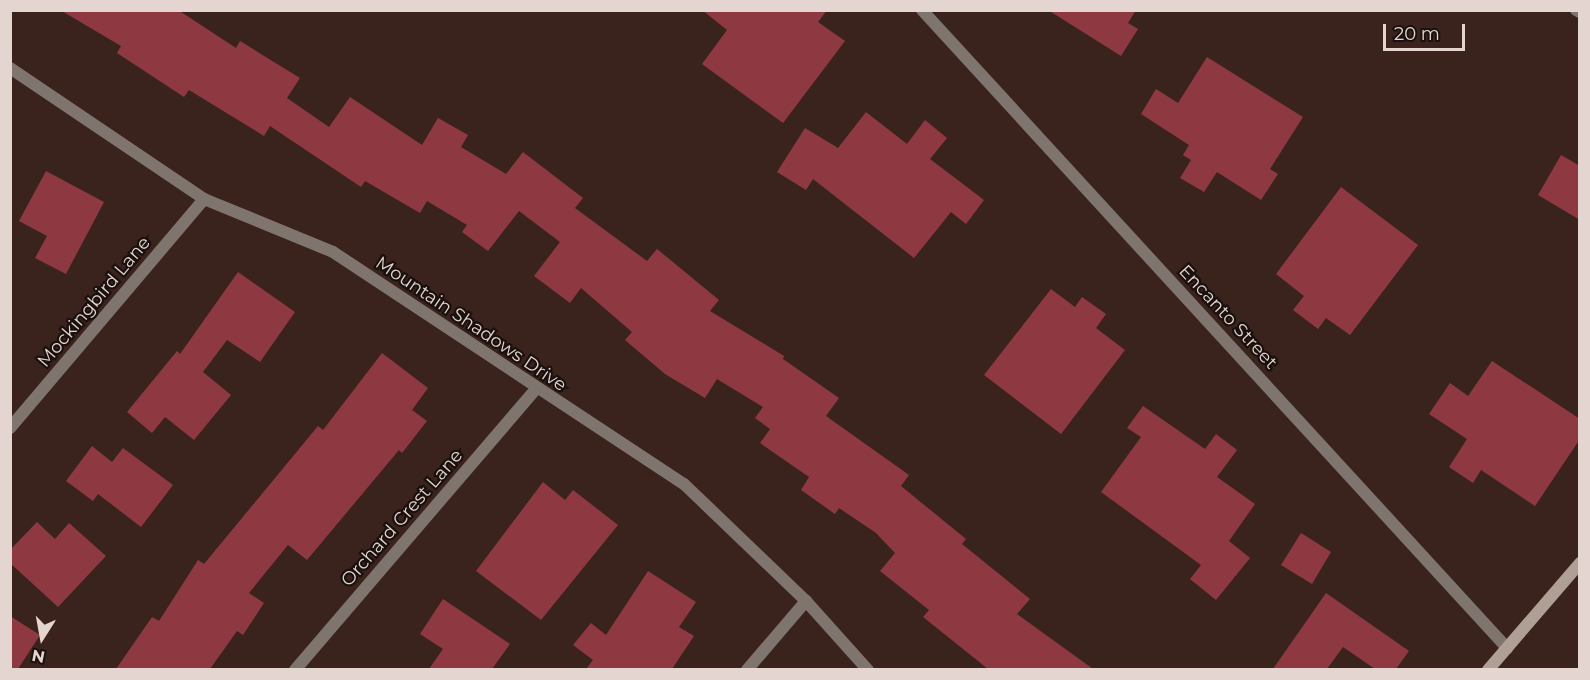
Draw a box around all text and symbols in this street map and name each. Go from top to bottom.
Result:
scale bar [1386,12,1468,50]
text: 20 m [1394,23,1440,45]
street label: Mockingbird Lane [33,232,155,372]
street label: Mountain Shadows Drive [371,252,571,396]
street label: Encanto Street [1174,260,1282,374]
street label: Orchard Crest Lane [337,445,467,591]
north arrow [12,608,72,668]
text: N [30,646,47,667]

